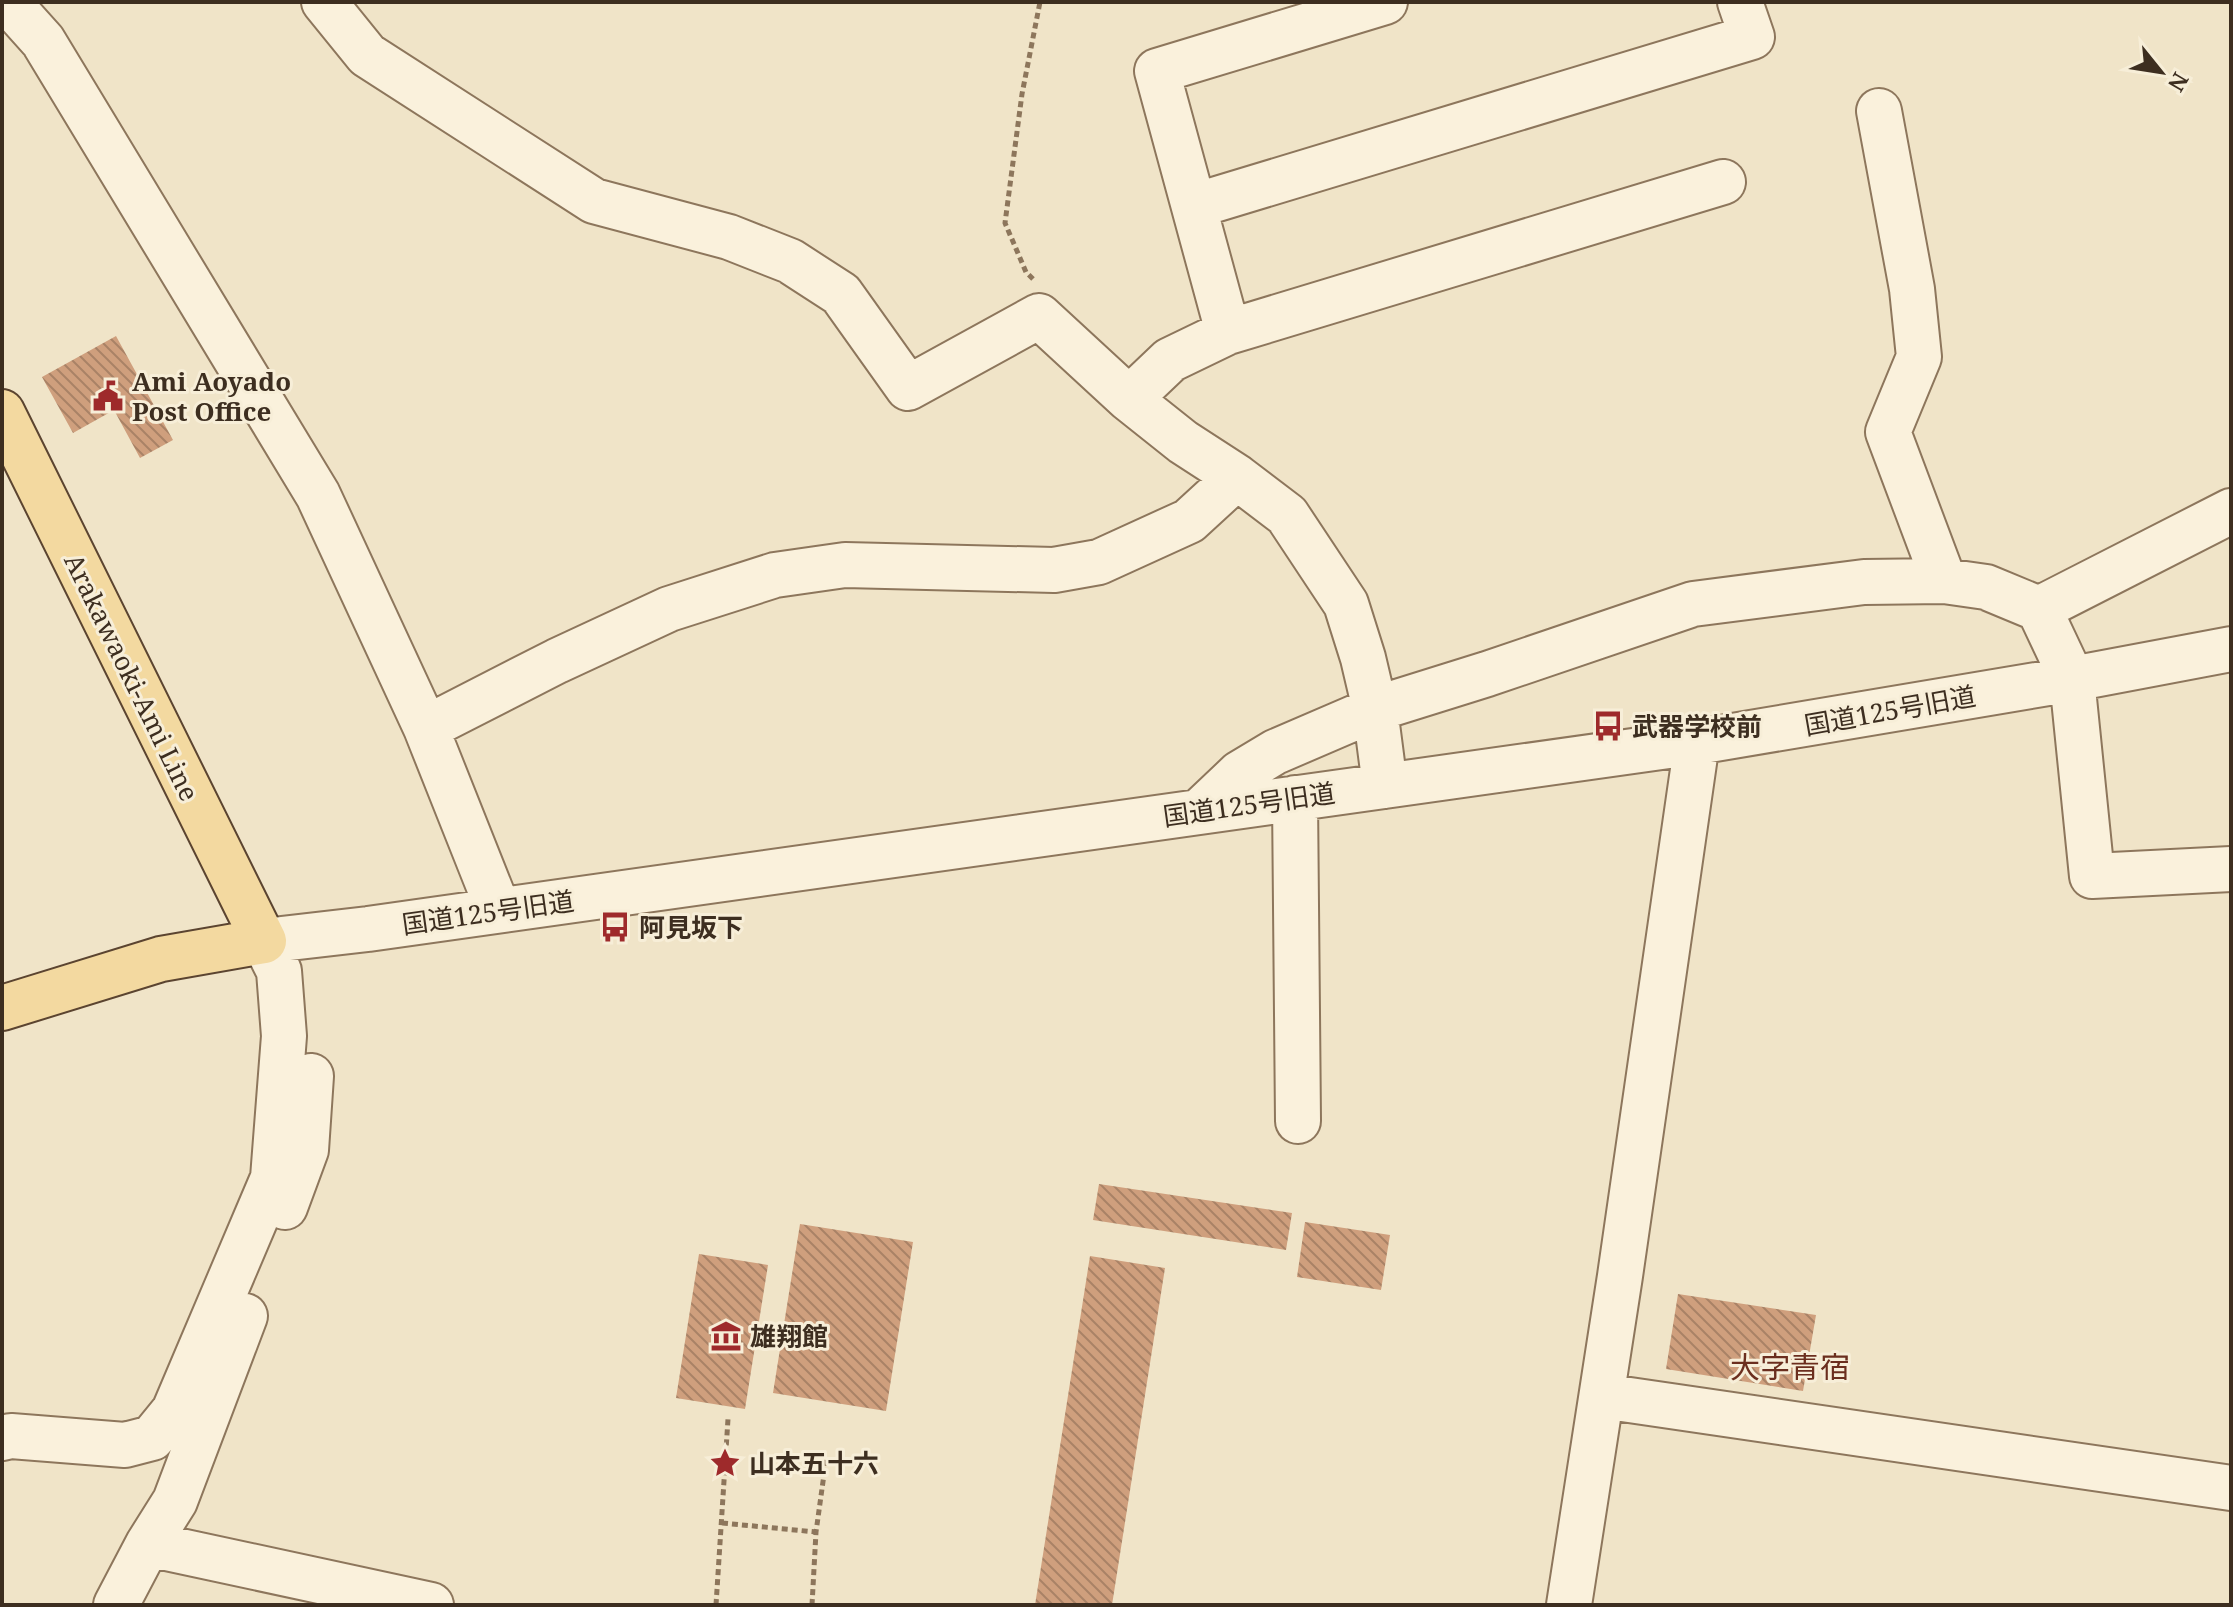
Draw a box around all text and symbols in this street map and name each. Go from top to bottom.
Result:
north arrow [2121,32,2201,112]
text: N [2162,67,2197,98]
place label: Ami Aoyado Post Office [132,363,291,429]
public building icon: Ami Aoyado Post Office [91,379,125,413]
street label: Arakawaoki-Ami Line [56,547,208,807]
street label: 国道125号旧道 [1801,677,1979,743]
place label: 武器学校前 [1632,708,1762,744]
bus stop icon: 武器学校前 [1591,709,1625,743]
street label: 国道125号旧道 [1161,774,1337,834]
street label: 国道125号旧道 [400,882,576,942]
place label: 阿見坂下 [639,909,743,945]
bus stop icon: 阿見坂下 [598,910,632,944]
place label: 雄翔館 [750,1318,828,1354]
museum icon: 雄翔館 [709,1319,743,1353]
district label: 大字青宿 [1730,1346,1850,1387]
place label: 山本五十六 [749,1445,879,1481]
place icon: 山本五十六 [708,1446,742,1480]

